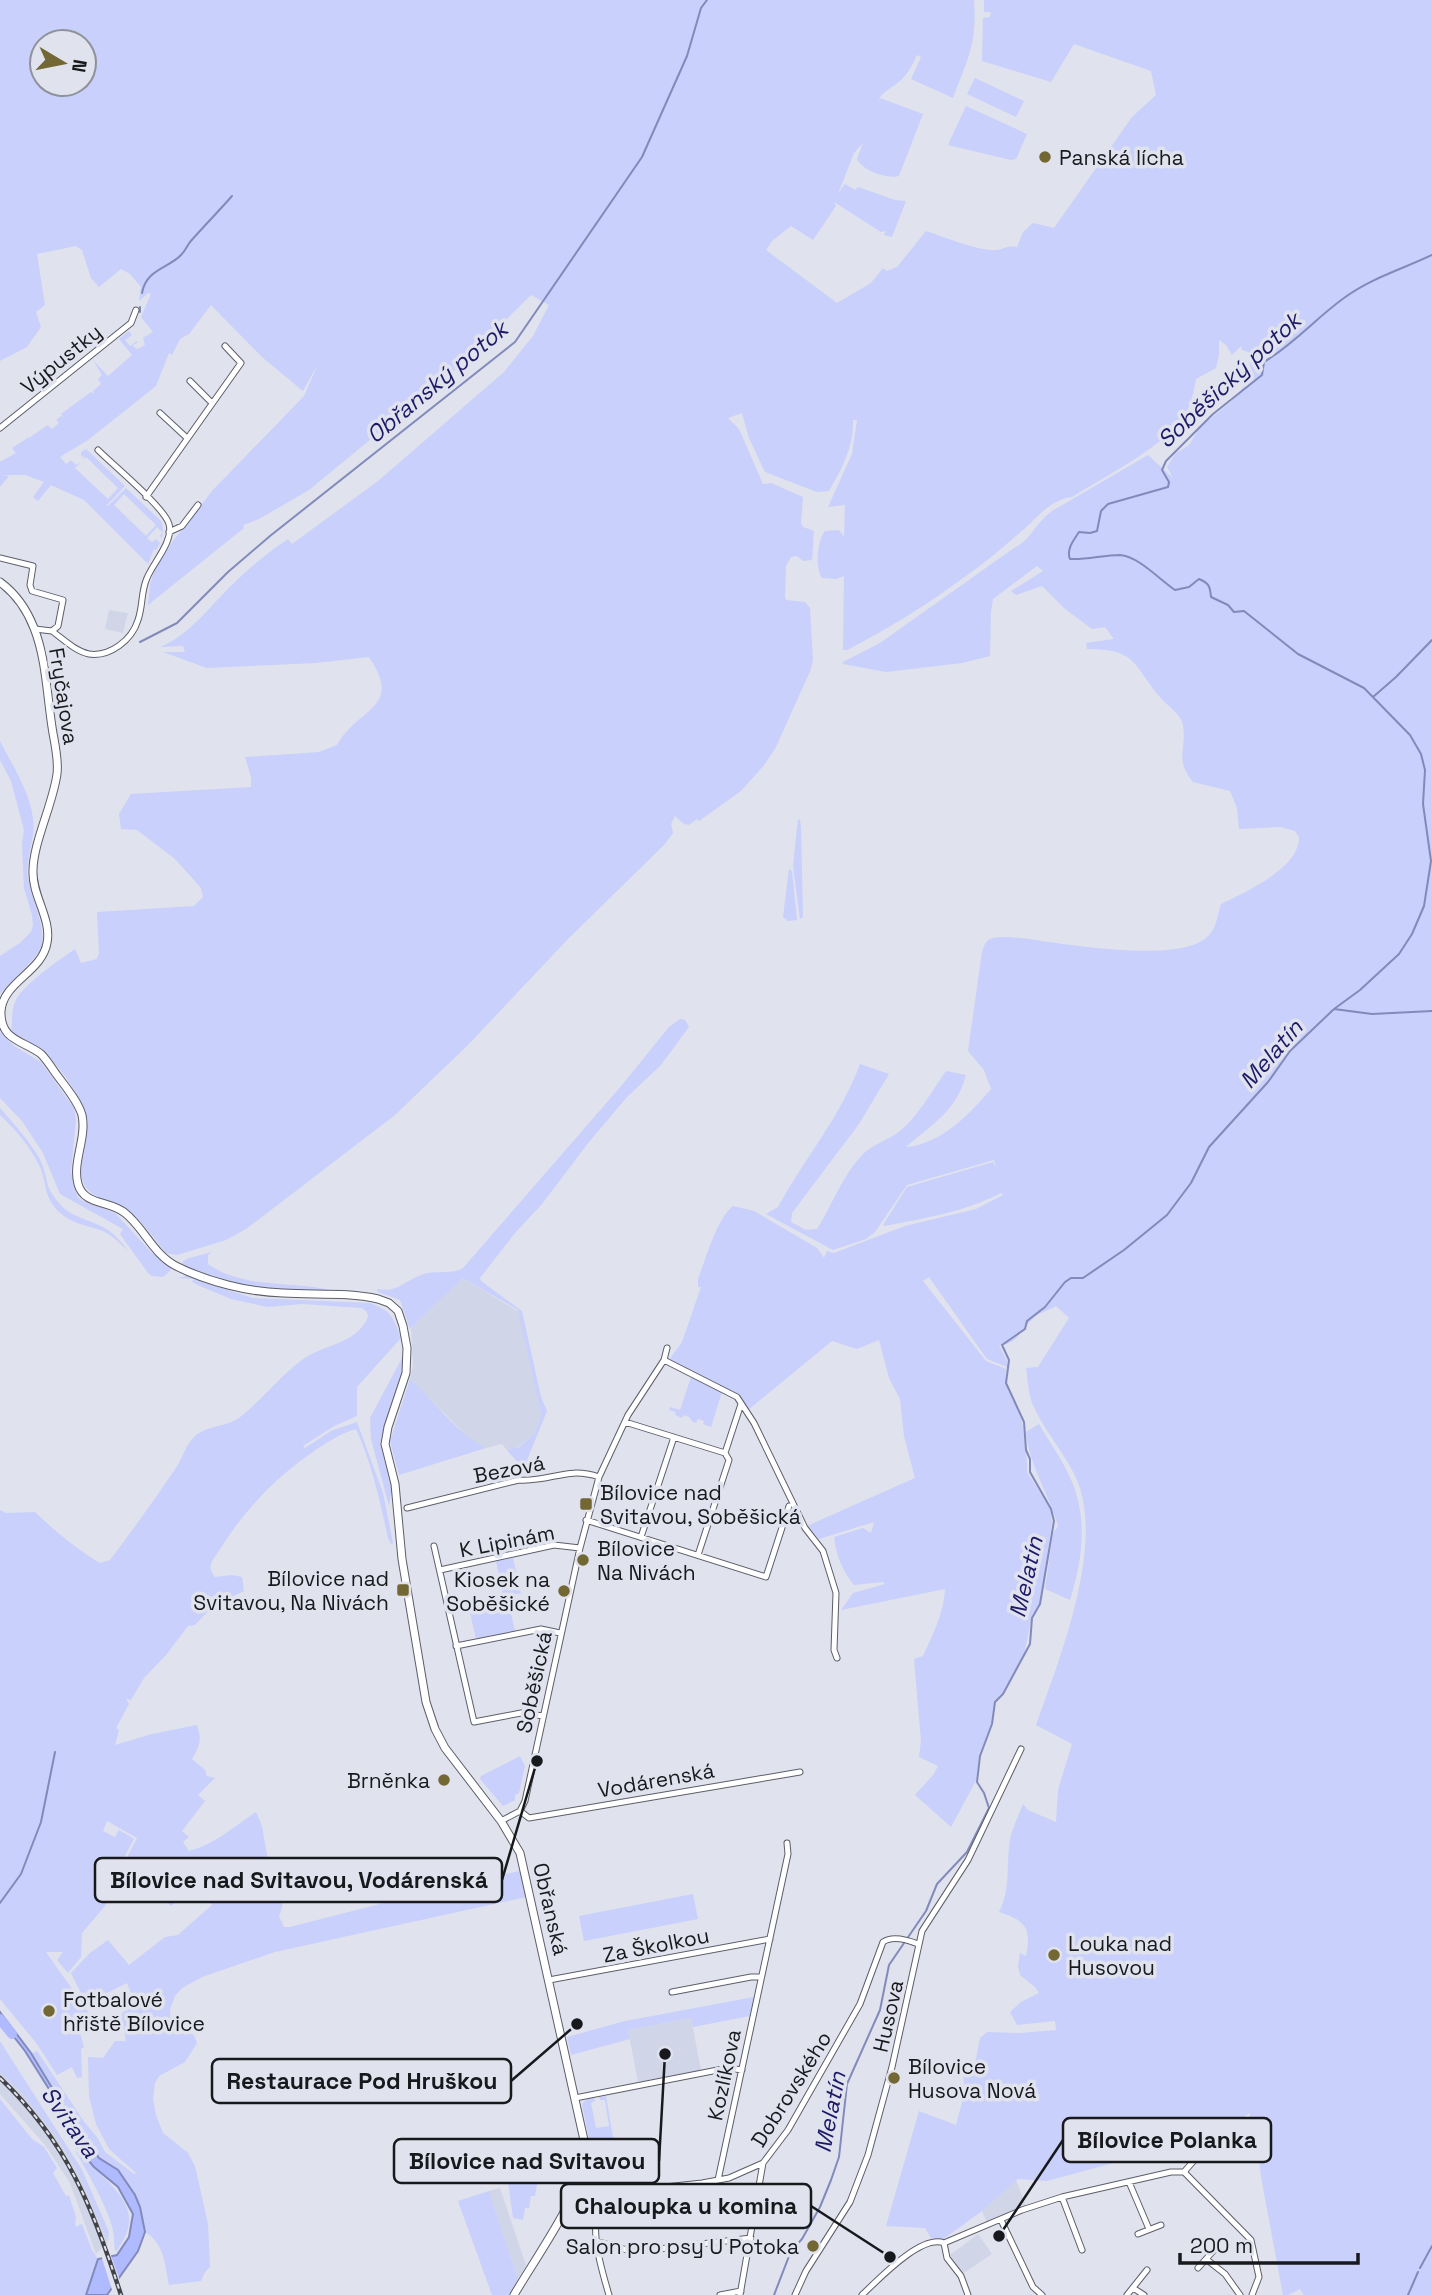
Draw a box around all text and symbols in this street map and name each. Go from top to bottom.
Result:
north arrow [28,28,98,98]
text: N [66,57,93,74]
place label: Panská lícha [1059,144,1184,171]
marker: Panská lícha [1037,149,1053,165]
water label: Soběšický potok [1151,304,1309,454]
water label: Obřanský potok [360,312,516,450]
street label: Výpustky [15,318,107,400]
street label: Fryčajova [43,646,85,746]
water label: Melatín [1233,1013,1310,1095]
street label: Bezová [471,1449,547,1489]
place label: Bílovice nad Svitavou, Soběšická [600,1479,801,1530]
marker: Bílovice nad Svitavou, Soběšická [578,1496,594,1512]
street label: K Lipinám [457,1519,557,1563]
water label: Melatín [1002,1533,1050,1620]
place label: Bílovice Na Nivách [597,1535,696,1586]
marker: Bílovice Na Nivách [575,1552,591,1568]
place label: Bílovice nad Svitavou, Na Nivách [193,1565,389,1616]
place label: Kiosek na Soběšické [446,1566,550,1617]
marker: Bílovice nad Svitavou, Na Nivách [395,1582,411,1598]
marker: Kiosek na Soběšické [556,1583,572,1599]
street label: Soběšická [510,1628,558,1736]
street label: Vodárenská [596,1756,716,1804]
place label: Brněnka [347,1767,430,1794]
marker: Brněnka [436,1772,452,1788]
callout: Bílovice nad Svitavou, Vodárenská [95,1858,502,1902]
street label: Obřanská [527,1860,575,1958]
text: Bílovice nad Svitavou, Vodárenská [110,1865,488,1895]
street label: Za Školkou [600,1921,712,1969]
place label: Louka nad Husovou [1068,1930,1172,1981]
marker: Louka nad Husovou [1046,1947,1062,1963]
street label: Husova [867,1977,909,2055]
place label: Fotbalové hřiště Bílovice [63,1986,205,2037]
marker: Fotbalové hřiště Bílovice [41,2003,57,2019]
street label: Dobrovského [745,2026,837,2152]
street label: Kozlíkova [701,2027,747,2123]
place label: Bílovice Husova Nová [908,2053,1036,2104]
callout: Restaurace Pod Hruškou [212,2059,511,2103]
text: Restaurace Pod Hruškou [227,2066,497,2096]
water label: Melatín [807,2068,853,2155]
marker: Bílovice Husova Nová [886,2070,902,2086]
water label: Svitava [35,2080,106,2164]
callout: Bílovice Polanka [1063,2118,1271,2162]
text: Bílovice Polanka [1077,2125,1257,2155]
callout: Bílovice nad Svitavou [394,2139,659,2183]
text: Bílovice nad Svitavou [409,2146,645,2176]
callout: Chaloupka u komina [561,2184,811,2228]
text: Chaloupka u komina [575,2191,797,2221]
scale bar [1180,2222,1358,2266]
text: 200 m [1190,2232,1253,2259]
place label: Salon pro psy U Potoka [566,2233,799,2260]
marker: Salon pro psy U Potoka [805,2238,821,2254]

